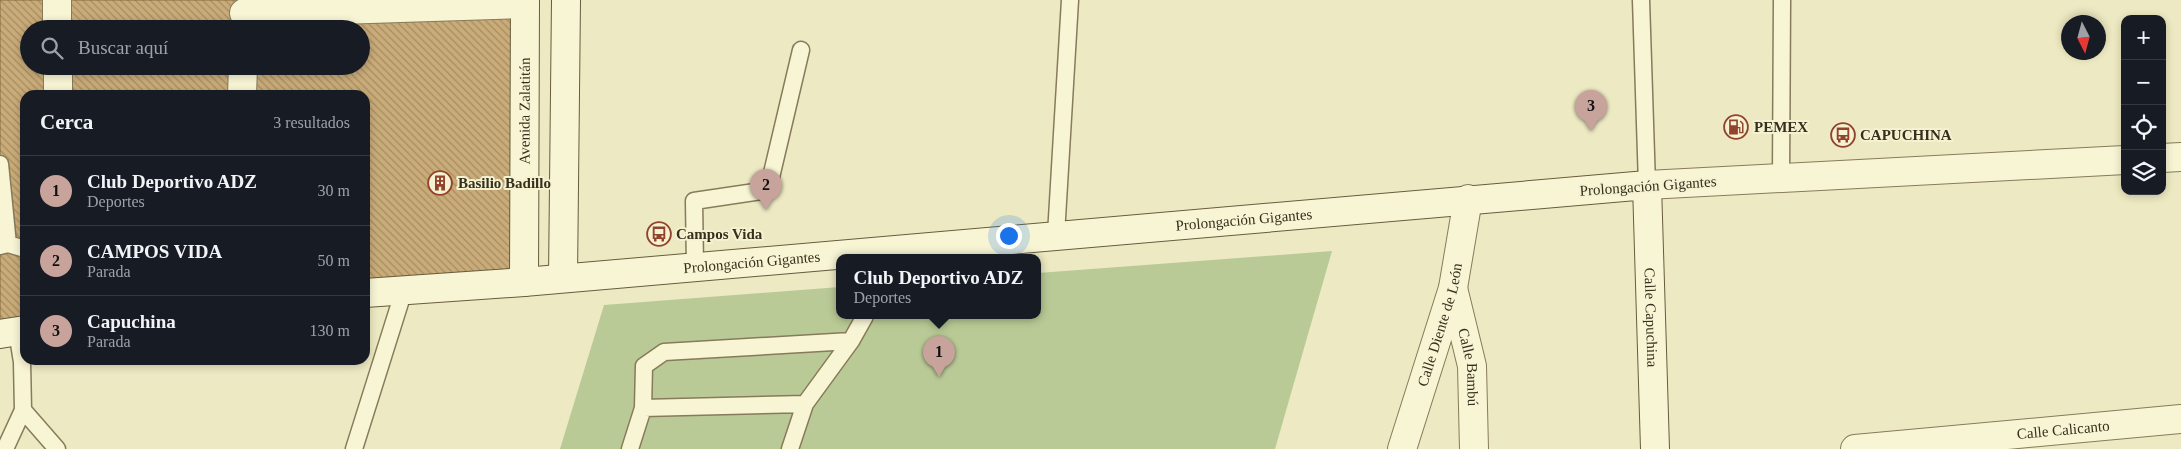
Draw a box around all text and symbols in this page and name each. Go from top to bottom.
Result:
north arrow [2061,15,2106,60]
map controls [2121,15,2166,195]
button: + [2121,15,2166,60]
search box [20,20,370,75]
icon: search [38,34,66,62]
text: Buscar aquí [78,37,168,58]
street label: Avenida Zalatitán [516,57,533,164]
button: − [2121,60,2166,105]
pin: 3 [1575,90,1607,131]
button: locate [2121,105,2166,150]
text: Cerca [40,110,93,134]
text: 3 resultados [273,114,350,131]
fuel station icon: PEMEX [1723,114,1749,140]
place label: PEMEX [1754,119,1808,135]
bus stop icon: CAPUCHINA [1830,122,1856,148]
place label: CAPUCHINA [1860,127,1952,143]
button: layers [2121,150,2166,195]
pin: 2 [750,169,782,210]
building icon: Basilio Badillo [427,170,453,196]
text: Club Deportivo ADZ [87,171,257,192]
street label: Prolongación Gigantes [1579,173,1717,199]
place label: Basilio Badillo [458,175,551,191]
text: 1 [52,182,60,199]
text: 30 m [318,182,350,199]
text: Deportes [87,193,145,210]
street label: Prolongación Gigantes [1175,206,1313,234]
bus stop icon: Campos Vida [646,221,672,247]
your location [996,223,1022,249]
place label: Campos Vida [676,226,763,242]
text: CAMPOS VIDA [87,241,222,262]
street label: Prolongación Gigantes [683,248,821,276]
text: 2 [52,252,60,269]
text: 50 m [318,252,350,269]
popup [836,254,1041,319]
street label: Calle Diente de León [1414,261,1465,388]
text: Parada [87,263,131,280]
text: Club Deportivo ADZ [854,267,1023,288]
street label: Calle Capuchina [1642,267,1661,368]
text: Deportes [854,289,911,306]
text: Capuchina [87,311,176,332]
text: 3 [52,322,60,339]
text: 130 m [310,322,350,339]
street label: Calle Bambú [1455,327,1481,407]
text: Parada [87,333,131,350]
pin: 1 [923,336,955,377]
street label: Calle Calicanto [2016,418,2110,442]

